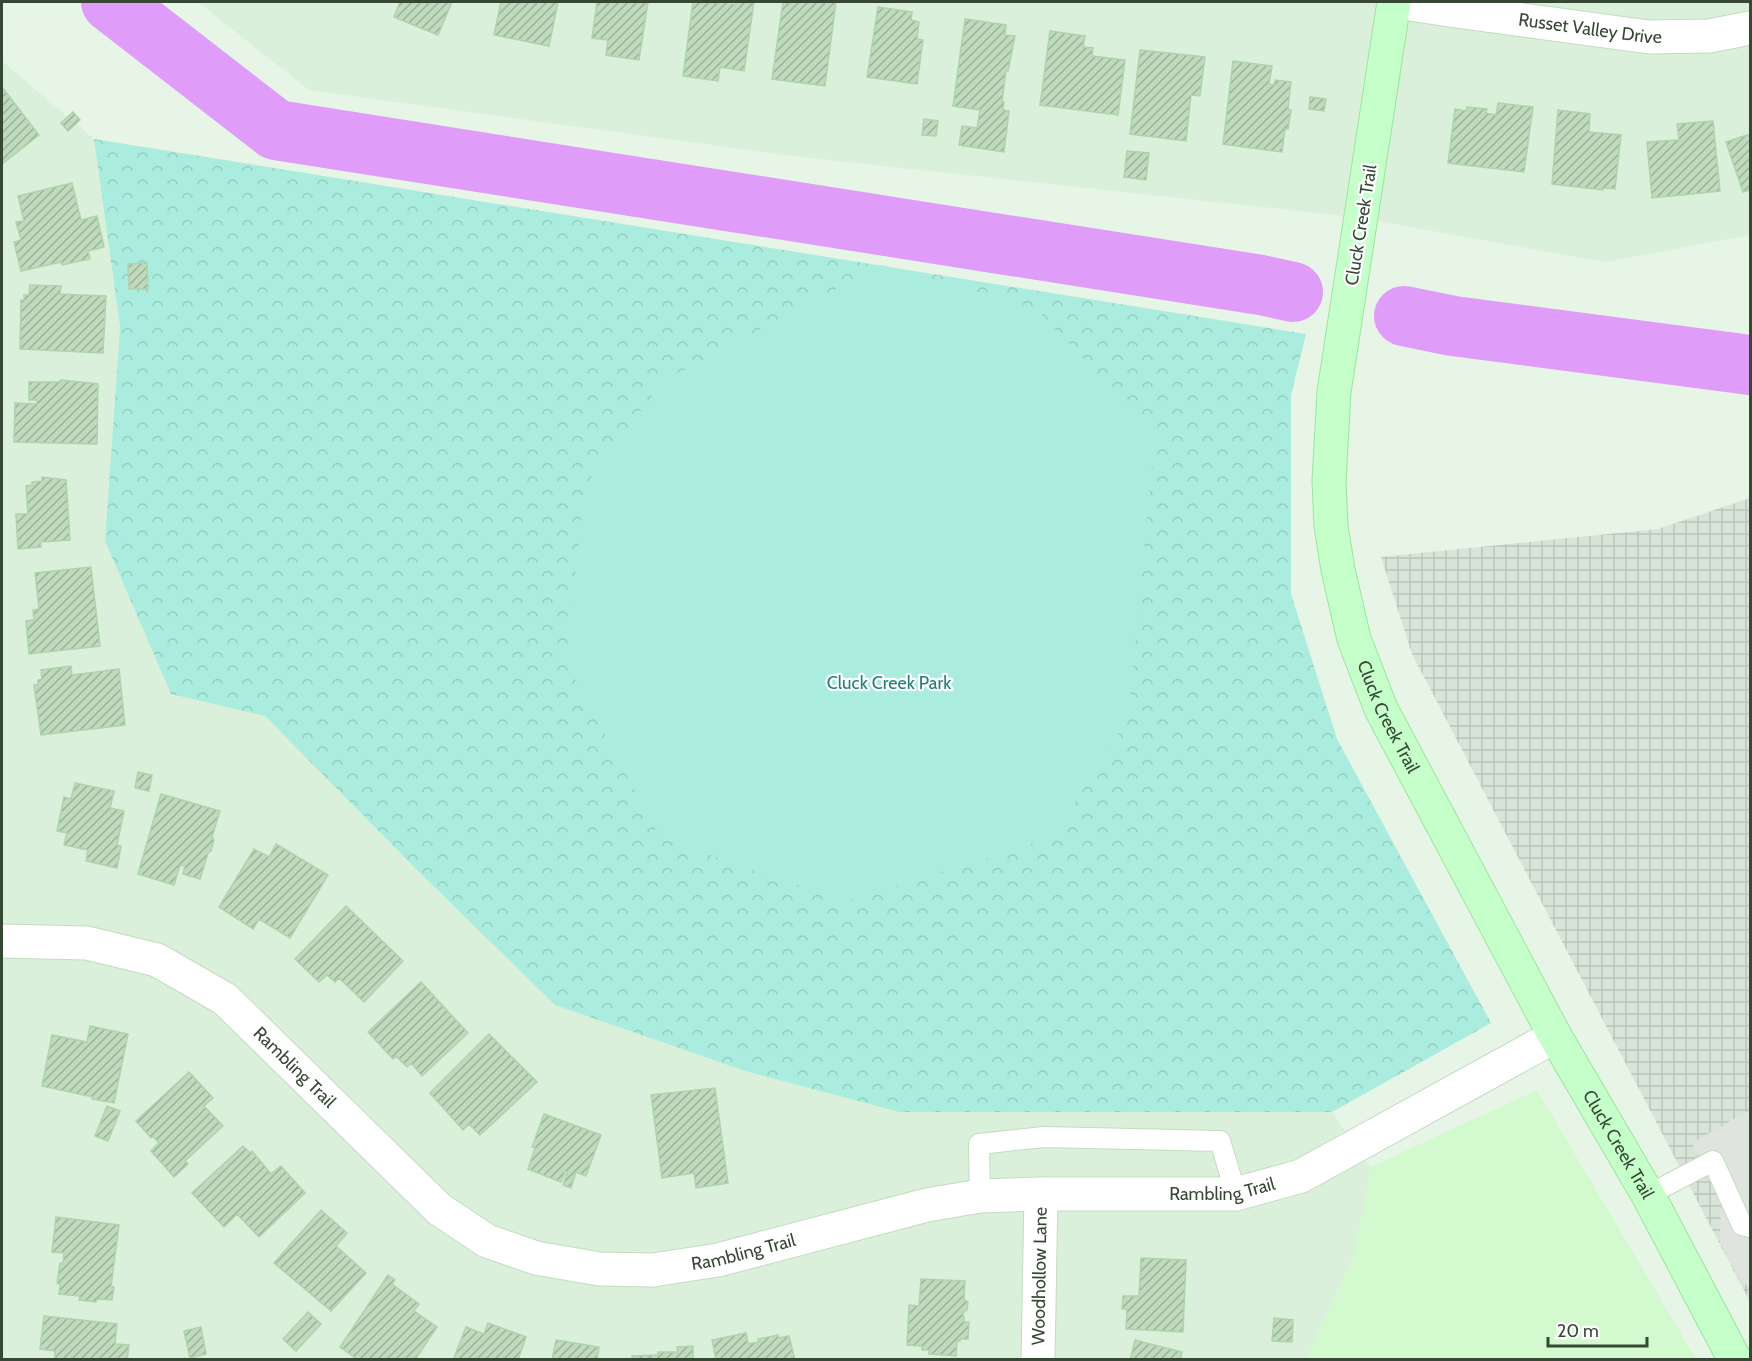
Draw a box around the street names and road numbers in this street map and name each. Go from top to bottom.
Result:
street label: Russet Valley Drive [1517,8,1662,48]
street label: Cluck Creek Trail [1341,162,1382,287]
street label: Cluck Creek Trail [1352,657,1424,778]
street label: Rambling Trail [249,1022,341,1113]
street label: Cluck Creek Trail [1578,1086,1659,1203]
street label: Rambling Trail [1169,1173,1278,1206]
street label: Woodhollow Lane [1027,1207,1052,1345]
street label: Rambling Trail [690,1229,799,1275]

